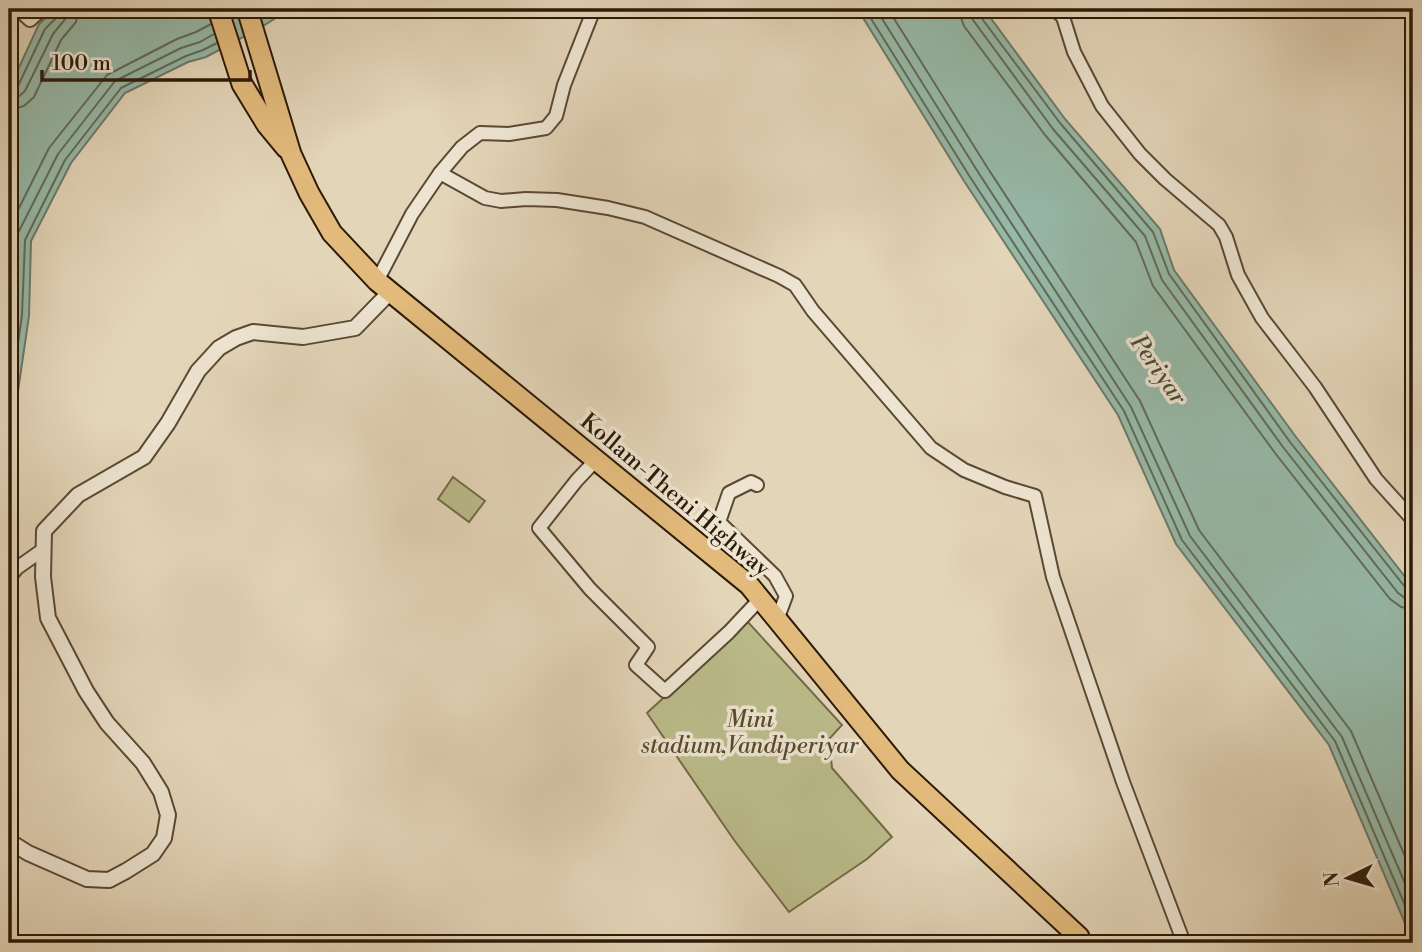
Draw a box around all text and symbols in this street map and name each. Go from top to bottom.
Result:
scale bar [42,38,250,82]
text: 100 m [52,51,111,77]
water label: Periyar [1123,329,1193,411]
street label: Kollam-Theni Highway [574,407,776,583]
park label: Mini stadium,Vandiperiyar [640,706,860,760]
north arrow [1314,844,1384,914]
text: N [1319,871,1345,888]

